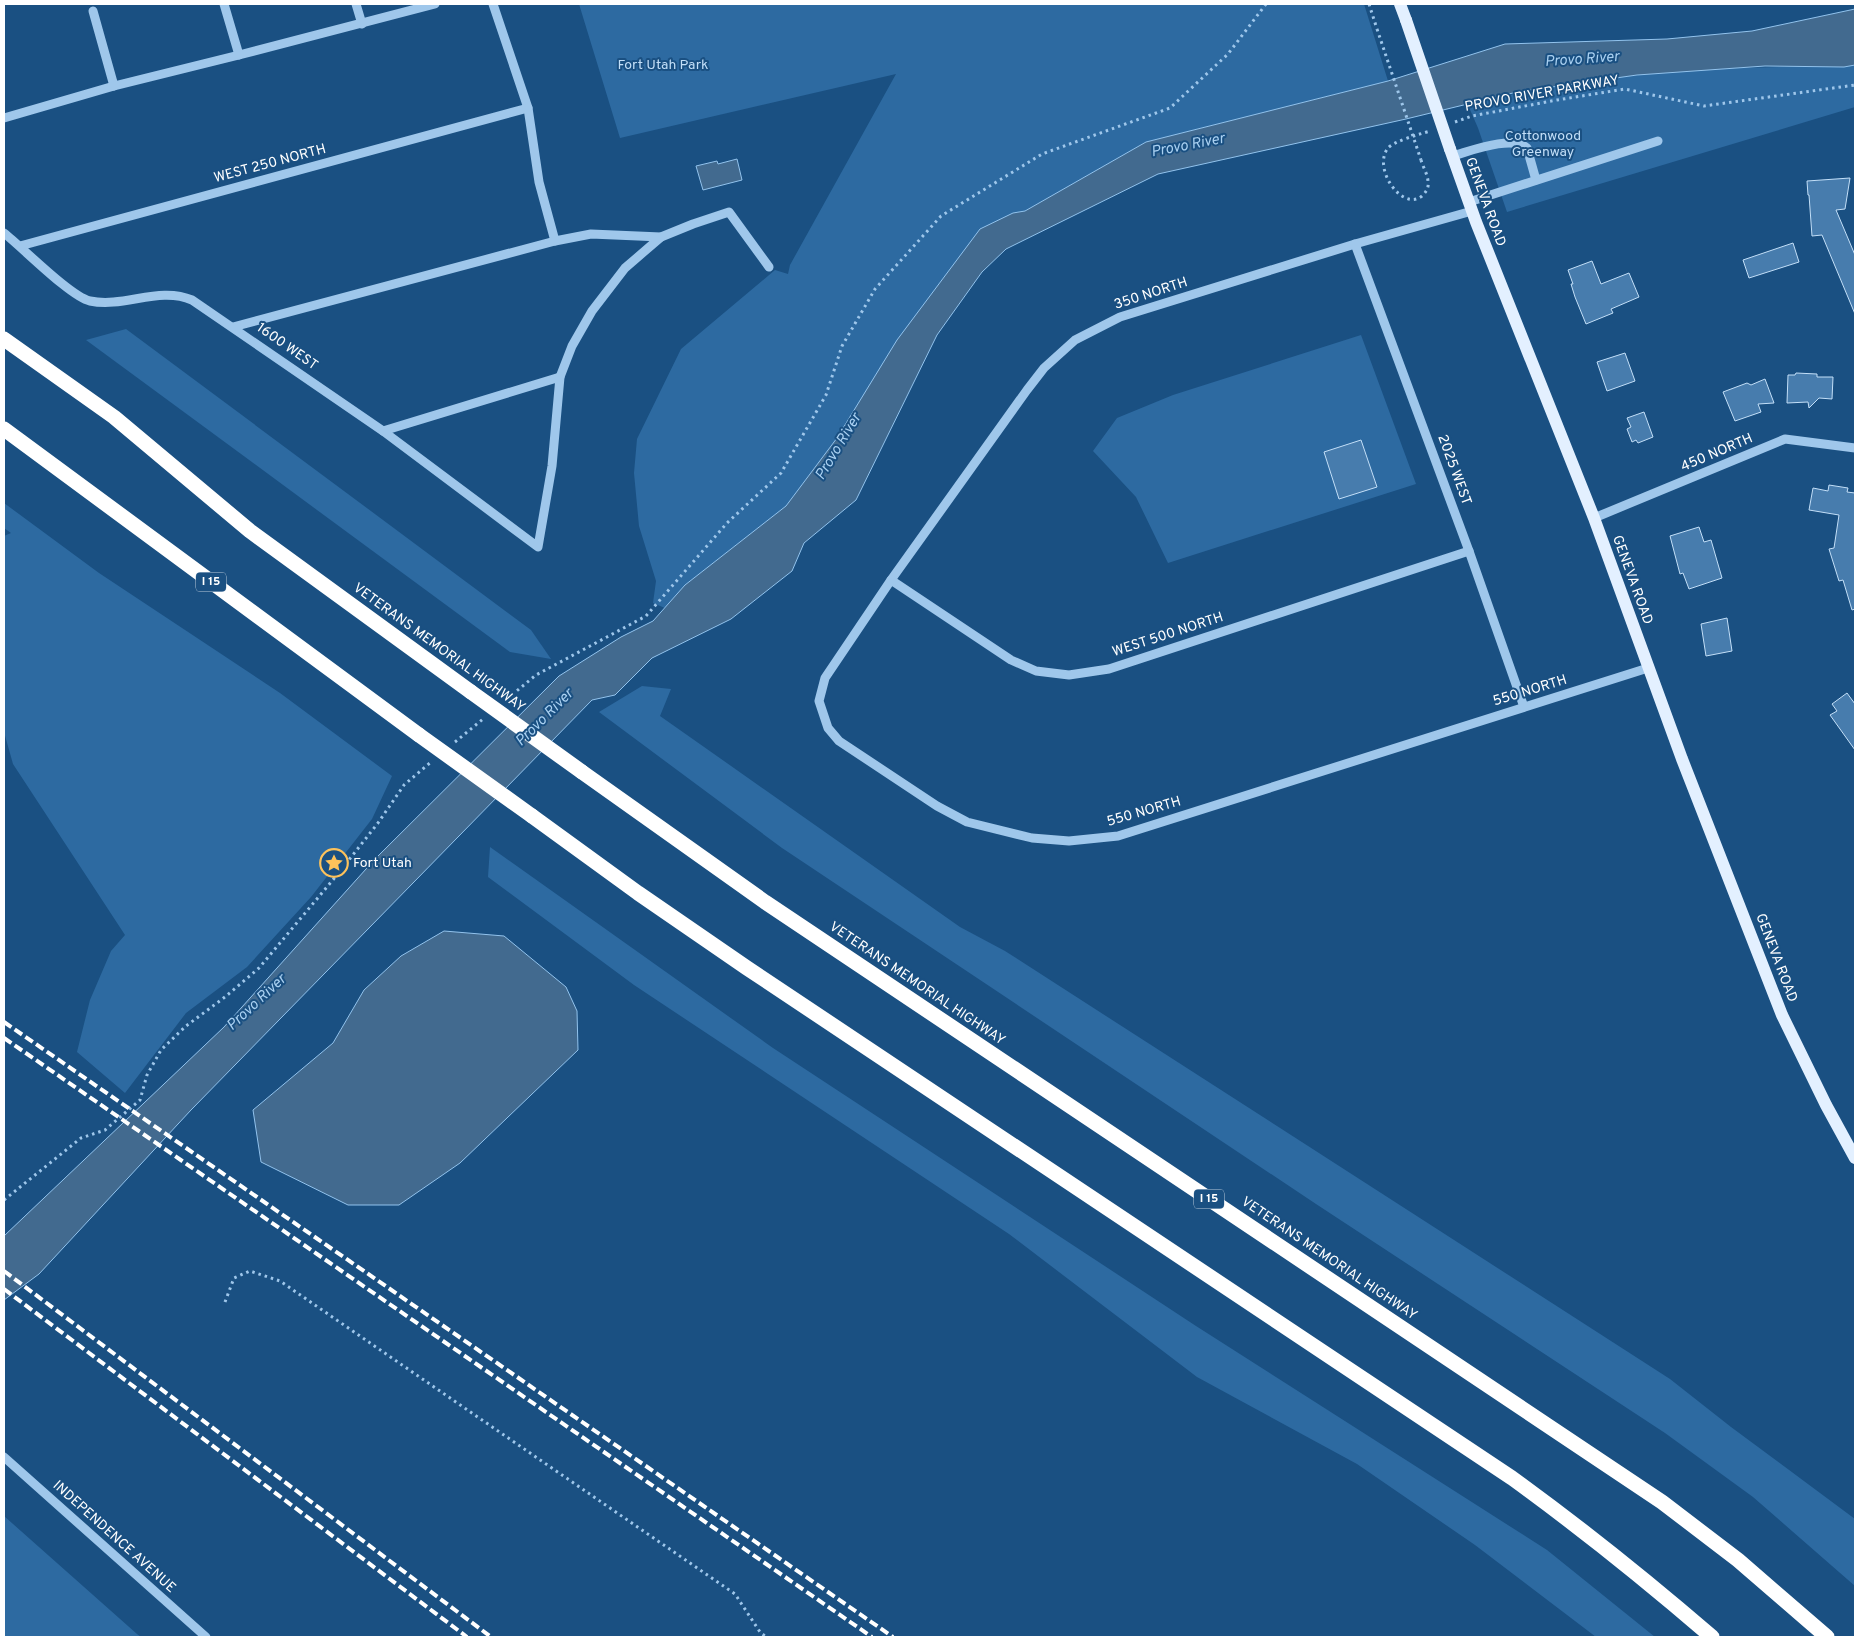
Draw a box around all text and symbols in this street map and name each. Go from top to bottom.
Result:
water label: Provo River [1544,48,1621,72]
park label: Fort Utah Park [618,57,708,74]
street label: PROVO RIVER PARKWAY [1464,72,1620,116]
park label: Cottonwood Greenway [1505,128,1581,161]
water label: Provo River [1150,129,1228,162]
street label: WEST 250 NORTH [212,141,328,187]
street label: GENEVA ROAD [1461,155,1509,249]
street label: 350 NORTH [1112,274,1190,314]
street label: 1600 WEST [253,320,321,374]
water label: Provo River [812,409,867,484]
street label: 450 NORTH [1678,430,1756,476]
street label: 2025 WEST [1433,432,1475,508]
street label: GENEVA ROAD [1608,533,1656,627]
road number: I 15 [196,572,226,592]
street label: VETERANS MEMORIAL HIGHWAY [350,580,528,716]
street label: WEST 500 NORTH [1110,609,1226,661]
street label: 550 NORTH [1491,672,1569,710]
water label: Provo River [512,684,579,751]
street label: 550 NORTH [1105,793,1183,831]
place icon: Fort Utah [319,848,349,878]
place label: Fort Utah [353,855,412,872]
street label: GENEVA ROAD [1751,911,1801,1005]
street label: VETERANS MEMORIAL HIGHWAY [826,919,1008,1049]
water label: Provo River [223,970,292,1035]
road number: I 15 [1194,1190,1224,1208]
street label: VETERANS MEMORIAL HIGHWAY [1238,1194,1420,1324]
street label: INDEPENDENCE AVENUE [49,1477,179,1597]

